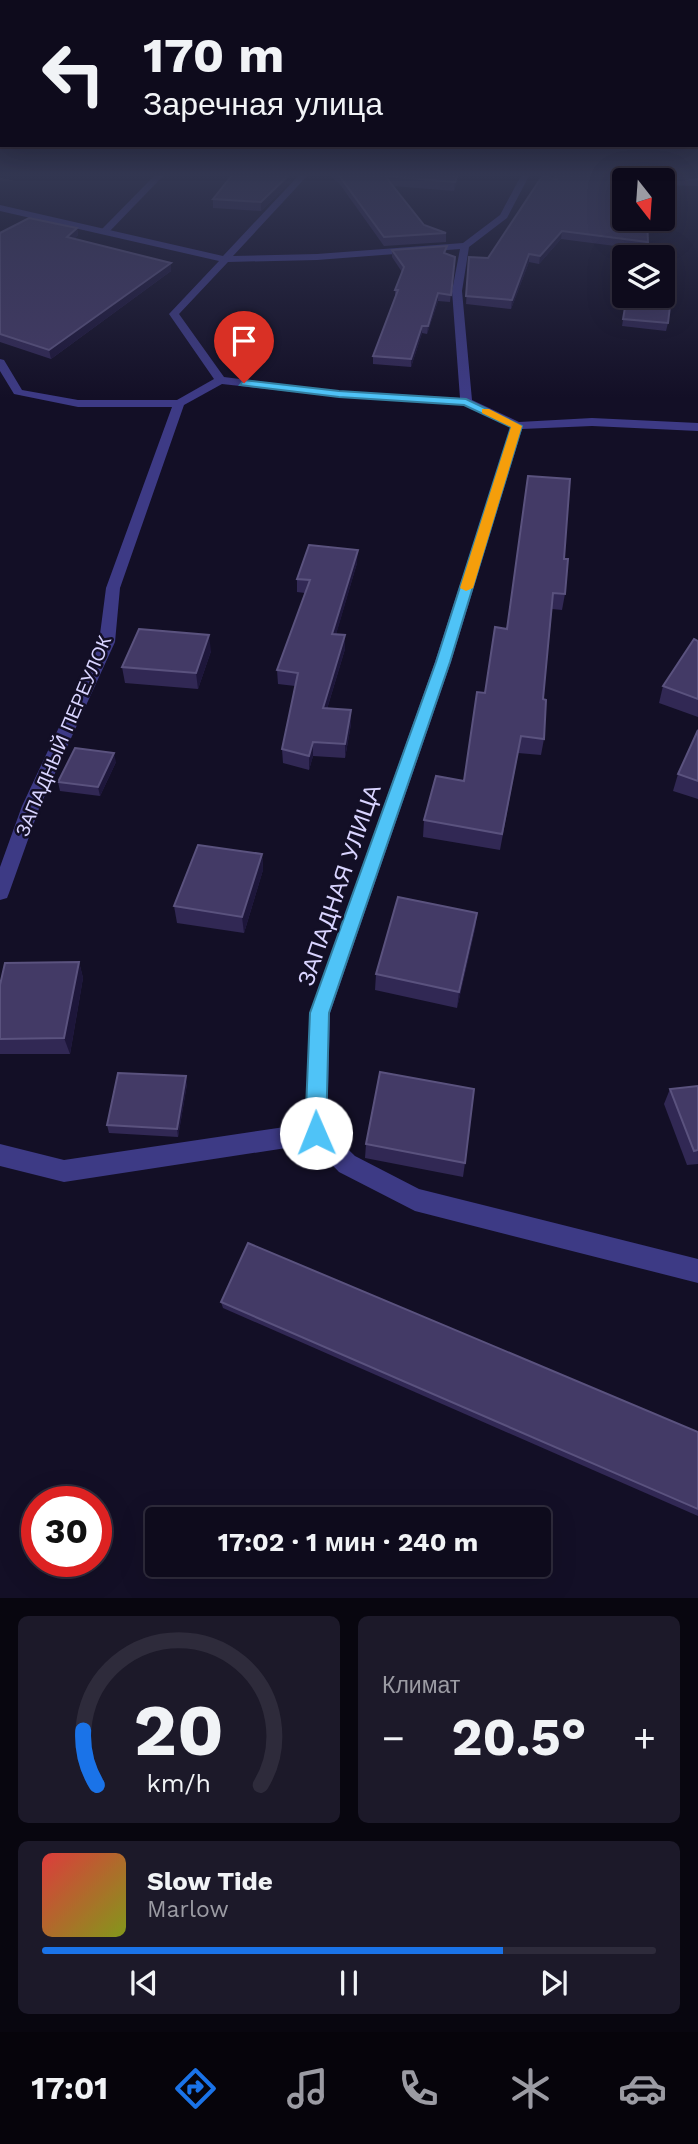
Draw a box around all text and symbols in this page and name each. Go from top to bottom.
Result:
text: 170 m [143,26,284,84]
icon: left [28,28,119,119]
text: Заречная улица [143,85,383,123]
north arrow [612,168,676,231]
map controls [612,168,675,308]
button: layers [612,245,675,308]
pin [214,311,274,383]
icon: arrive [225,322,263,360]
street label: ЗАПАДНЫЙ ПЕРЕУЛОК [11,632,116,840]
street label: ЗАПАДНАЯ УЛИЦА [292,780,387,990]
position arrow [279,1096,353,1170]
speed limit sign: 30 [21,1486,112,1577]
text: 17:02 · 1 мин · 240 m [218,1527,478,1557]
text: Климат [382,1672,460,1699]
text: 20 [134,1688,224,1774]
text: 20.5° [451,1707,587,1768]
text: − [382,1716,405,1760]
text: + [633,1716,656,1760]
text: km/h [147,1769,211,1798]
text: Slow Tide [147,1866,273,1896]
text: Marlow [147,1896,229,1923]
icon: previous [125,1964,163,2002]
icon: pause [330,1964,368,2002]
icon: next [535,1964,573,2002]
icon: directions [171,2064,220,2113]
icon: music [283,2064,332,2113]
icon: phone [394,2064,443,2113]
icon: climate [506,2064,555,2113]
icon: car [618,2064,667,2113]
text: 17:01 [31,2069,108,2107]

